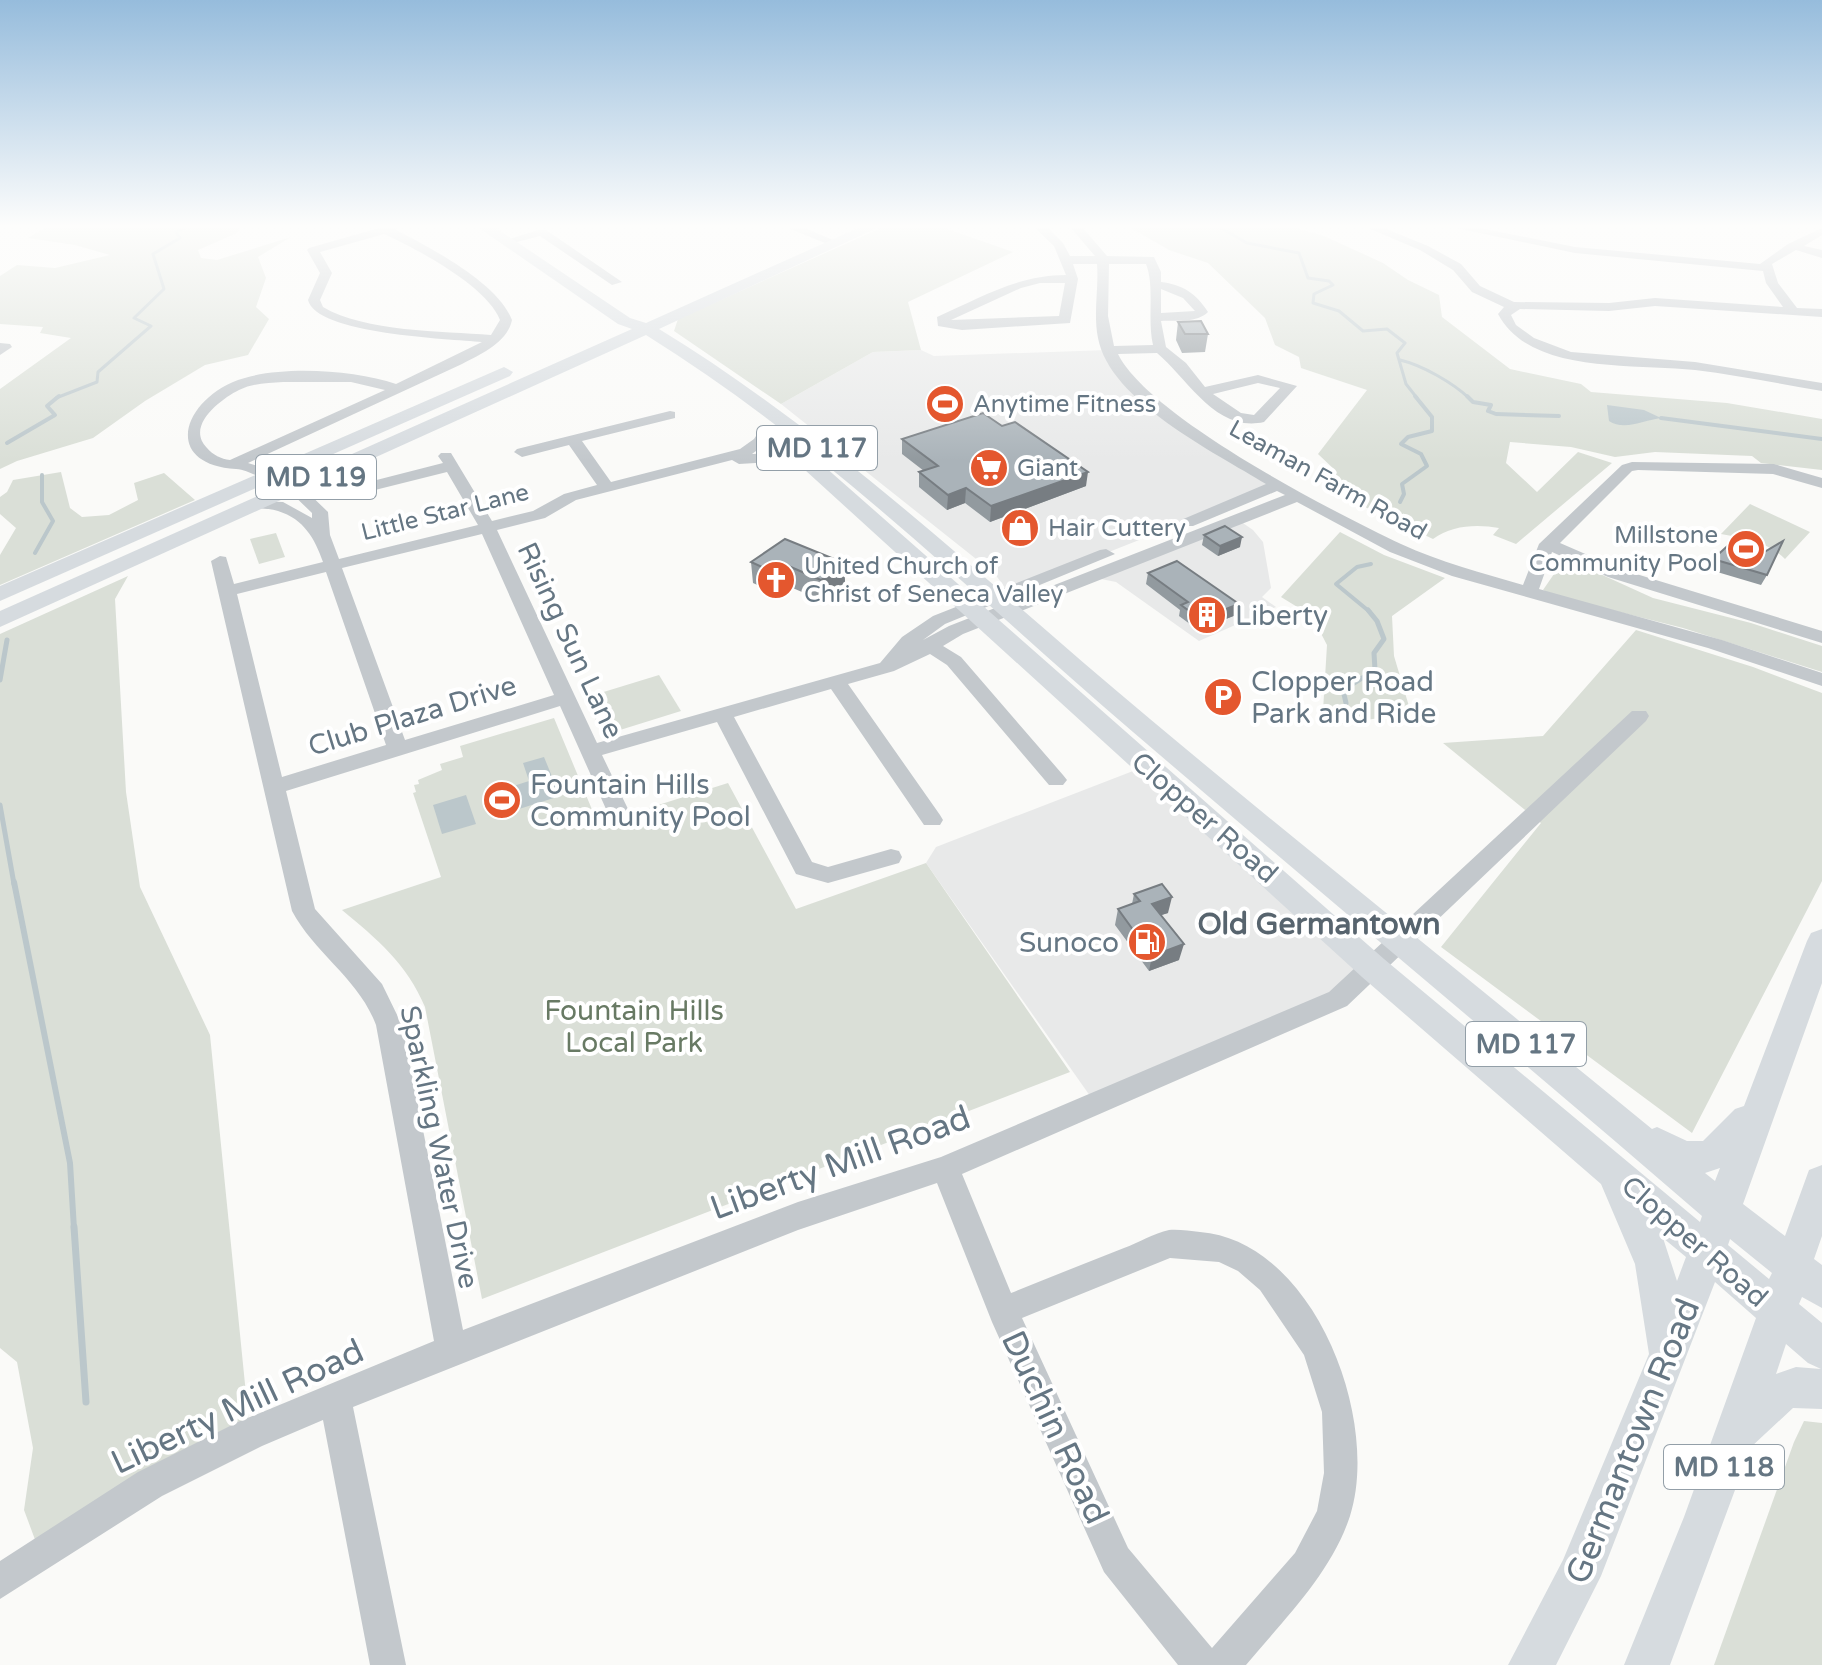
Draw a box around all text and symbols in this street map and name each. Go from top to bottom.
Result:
sports icon: Anytime Fitness [924,383,966,425]
place label: Anytime Fitness [973,390,1156,419]
street label: Leaman Farm Road [1224,414,1432,547]
road number: MD 117 [757,426,877,470]
supermarket icon: Giant [968,447,1010,489]
place label: Giant [1017,454,1078,483]
road number: MD 119 [256,455,376,499]
street label: Little Star Lane [358,478,532,547]
shop icon: Hair Cuttery [999,507,1041,549]
place label: Hair Cuttery [1048,514,1186,543]
place label: Millstone Community Pool [1529,521,1718,578]
sports icon: Millstone Community Pool [1725,528,1767,570]
street label: Rising Sun Lane [510,537,630,744]
place label: United Church of Christ of Seneca Valley [804,552,1064,609]
church icon: United Church of Christ of Seneca Valley [755,559,797,601]
building icon: Liberty [1186,594,1228,636]
place label: Liberty [1235,599,1328,633]
place label: Clopper Road Park and Ride [1251,665,1436,731]
street label: Club Plaza Drive [304,668,520,764]
parking icon: Clopper Road Park and Ride [1202,676,1244,718]
street label: Clopper Road [1124,745,1285,891]
place label: Fountain Hills Community Pool [530,768,751,834]
sports icon: Fountain Hills Community Pool [481,779,523,821]
district label: Old Germantown [1197,906,1441,943]
fuel station icon: Sunoco [1126,921,1168,963]
place label: Sunoco [1019,926,1119,960]
park label: Fountain Hills Local Park [544,994,724,1060]
street label: Sparkling Water Drive [392,1003,486,1292]
road number: MD 117 [1466,1022,1586,1066]
street label: Liberty Mill Road [705,1097,976,1230]
street label: Clopper Road [1614,1169,1775,1315]
street label: Germantown Road [1557,1293,1709,1590]
street label: Duchin Road [992,1325,1117,1531]
street label: Liberty Mill Road [105,1331,370,1484]
road number: MD 118 [1664,1445,1784,1489]

